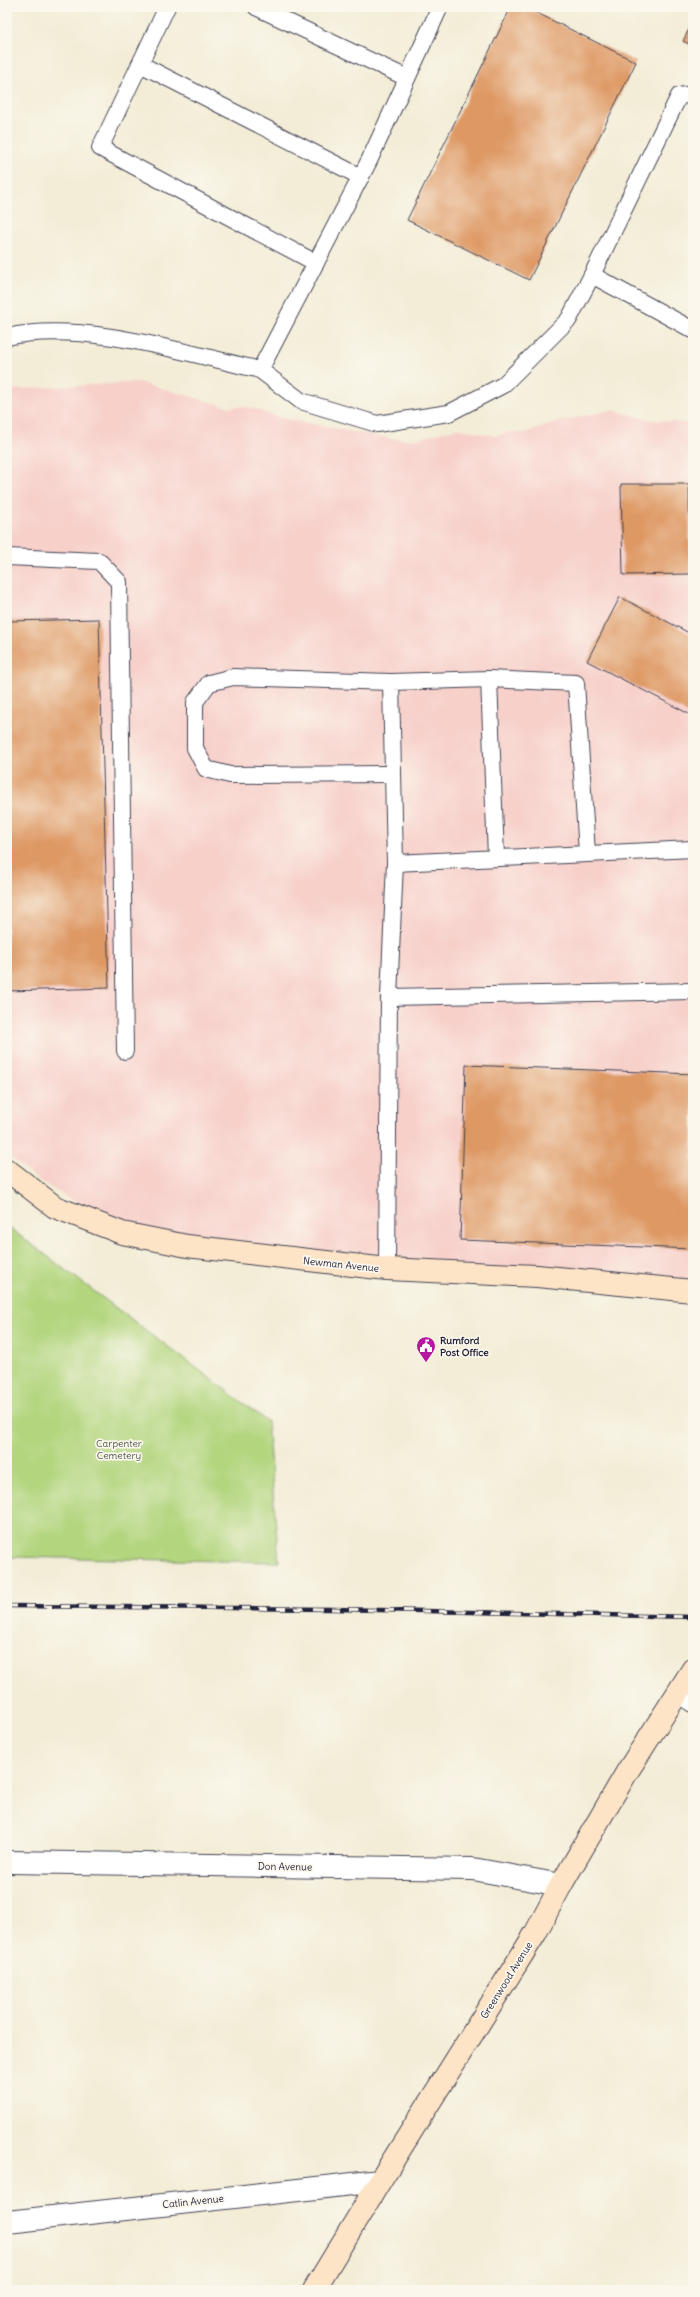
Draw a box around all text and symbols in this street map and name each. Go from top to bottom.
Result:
street label: Newman Avenue [302,1254,380,1275]
place label: Rumford Post Office [440,1334,489,1359]
public building icon: Rumford Post Office [415,1335,437,1363]
park label: Carpenter Cemetery [96,1437,142,1462]
street label: Don Avenue [258,1860,312,1873]
street label: Greenwood Avenue [477,1939,535,2021]
street label: Catlin Avenue [162,2192,224,2211]

